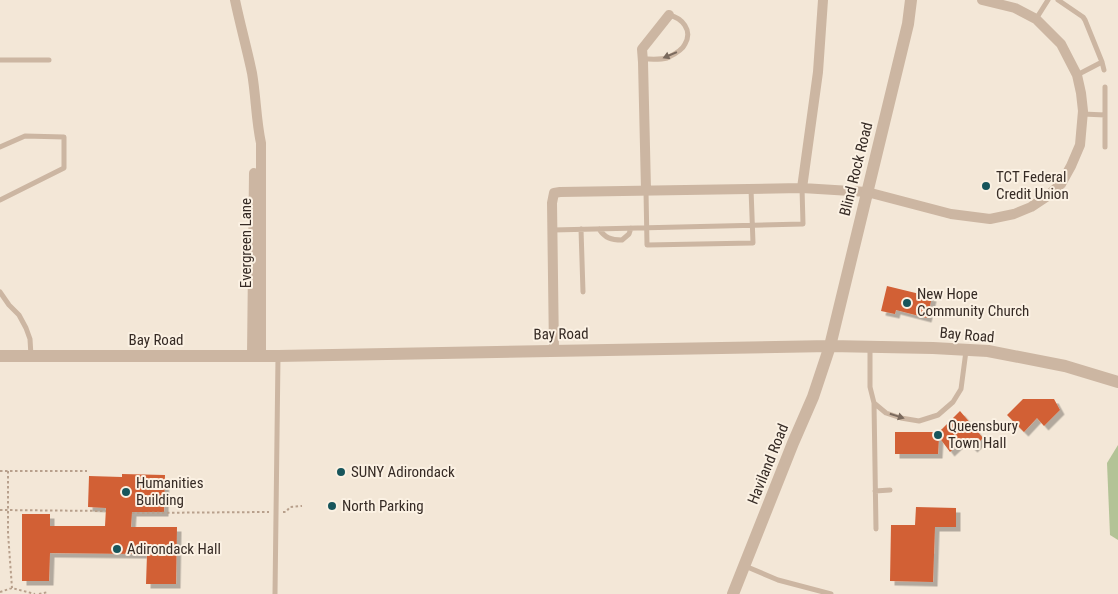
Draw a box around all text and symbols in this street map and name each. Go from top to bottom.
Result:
one-way arrow [663,52,677,60]
street label: Blind Rock Road [836,120,876,218]
place label: TCT Federal Credit Union [996,168,1069,203]
marker: TCT Federal Credit Union [980,180,992,192]
street label: Evergreen Lane [237,198,255,288]
place label: New Hope Community Church [917,285,1029,320]
marker: New Hope Community Church [901,297,913,309]
street label: Bay Road [939,324,995,346]
street label: Bay Road [533,325,589,343]
street label: Bay Road [128,331,184,349]
one-way arrow [889,413,904,421]
place label: Queensbury Town Hall [948,417,1018,452]
street label: Haviland Road [744,421,792,507]
marker: Queensbury Town Hall [932,429,944,441]
place label: SUNY Adirondack [351,463,455,481]
marker: SUNY Adirondack [335,466,347,478]
place label: Humanities Building [136,474,204,509]
marker: Humanities Building [120,486,132,498]
place label: North Parking [342,497,424,515]
marker: North Parking [326,500,338,512]
place label: Adirondack Hall [127,540,221,558]
marker: Adirondack Hall [111,543,123,555]

